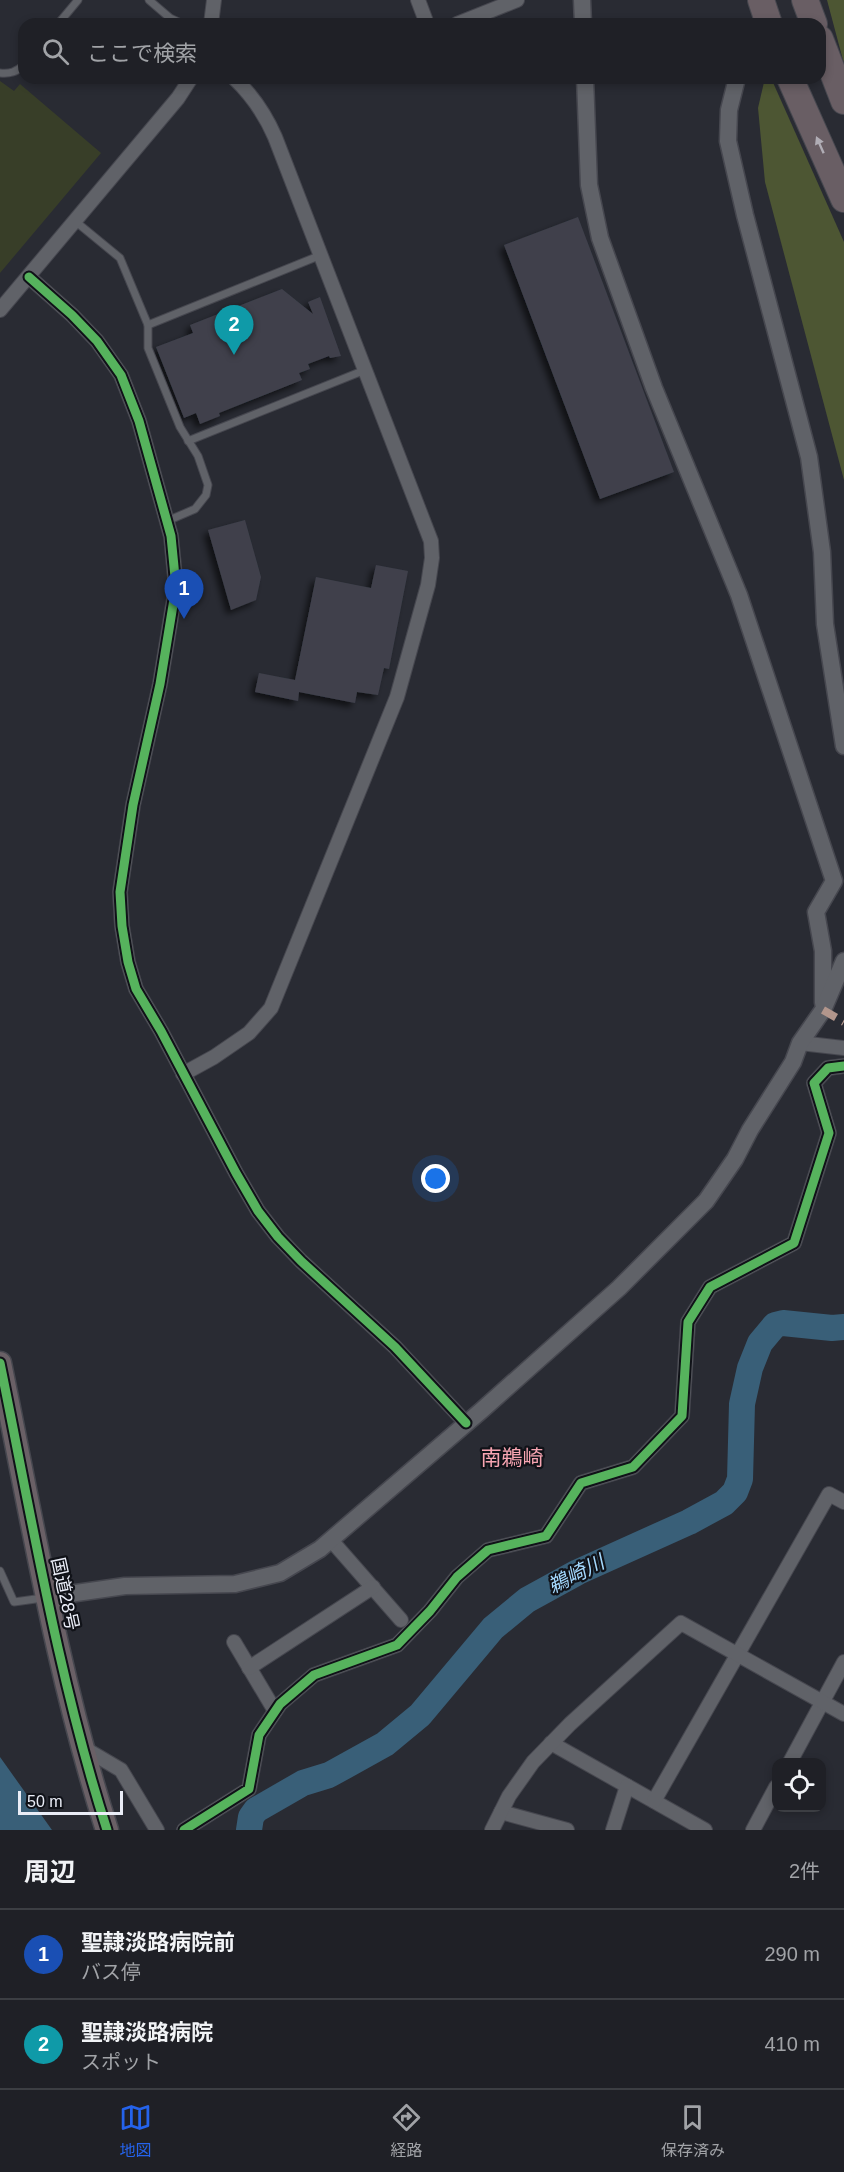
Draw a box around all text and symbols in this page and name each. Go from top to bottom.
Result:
search box [18,18,826,84]
icon: search [39,35,72,68]
text: ここで検索 [87,41,197,66]
one-way arrow [815,137,824,154]
pin: 2 [214,306,254,355]
pin: 1 [164,570,204,619]
your location [421,1164,450,1193]
district label: 南鵜崎 [481,1446,544,1469]
water label: 鵜崎川 [544,1550,610,1597]
street label: 国道28号 [48,1556,82,1632]
map controls [772,1758,826,1812]
button: locate [772,1758,826,1812]
scale bar [18,1788,123,1816]
text: 50 m [27,1793,63,1810]
text: 周辺 [24,1857,76,1887]
text: 2件 [789,1860,820,1882]
text: 聖隷淡路病院前 [81,1930,235,1955]
text: 1 [38,1943,49,1965]
text: 290 m [764,1943,820,1965]
text: バス停 [81,1961,141,1983]
text: 聖隷淡路病院 [81,2020,213,2045]
text: 2 [38,2033,49,2055]
text: 410 m [764,2033,820,2055]
text: スポット [81,2051,161,2073]
tab: 地図 [119,2101,152,2161]
tab: 経路 [390,2101,423,2161]
tab: 保存済み [661,2101,725,2161]

